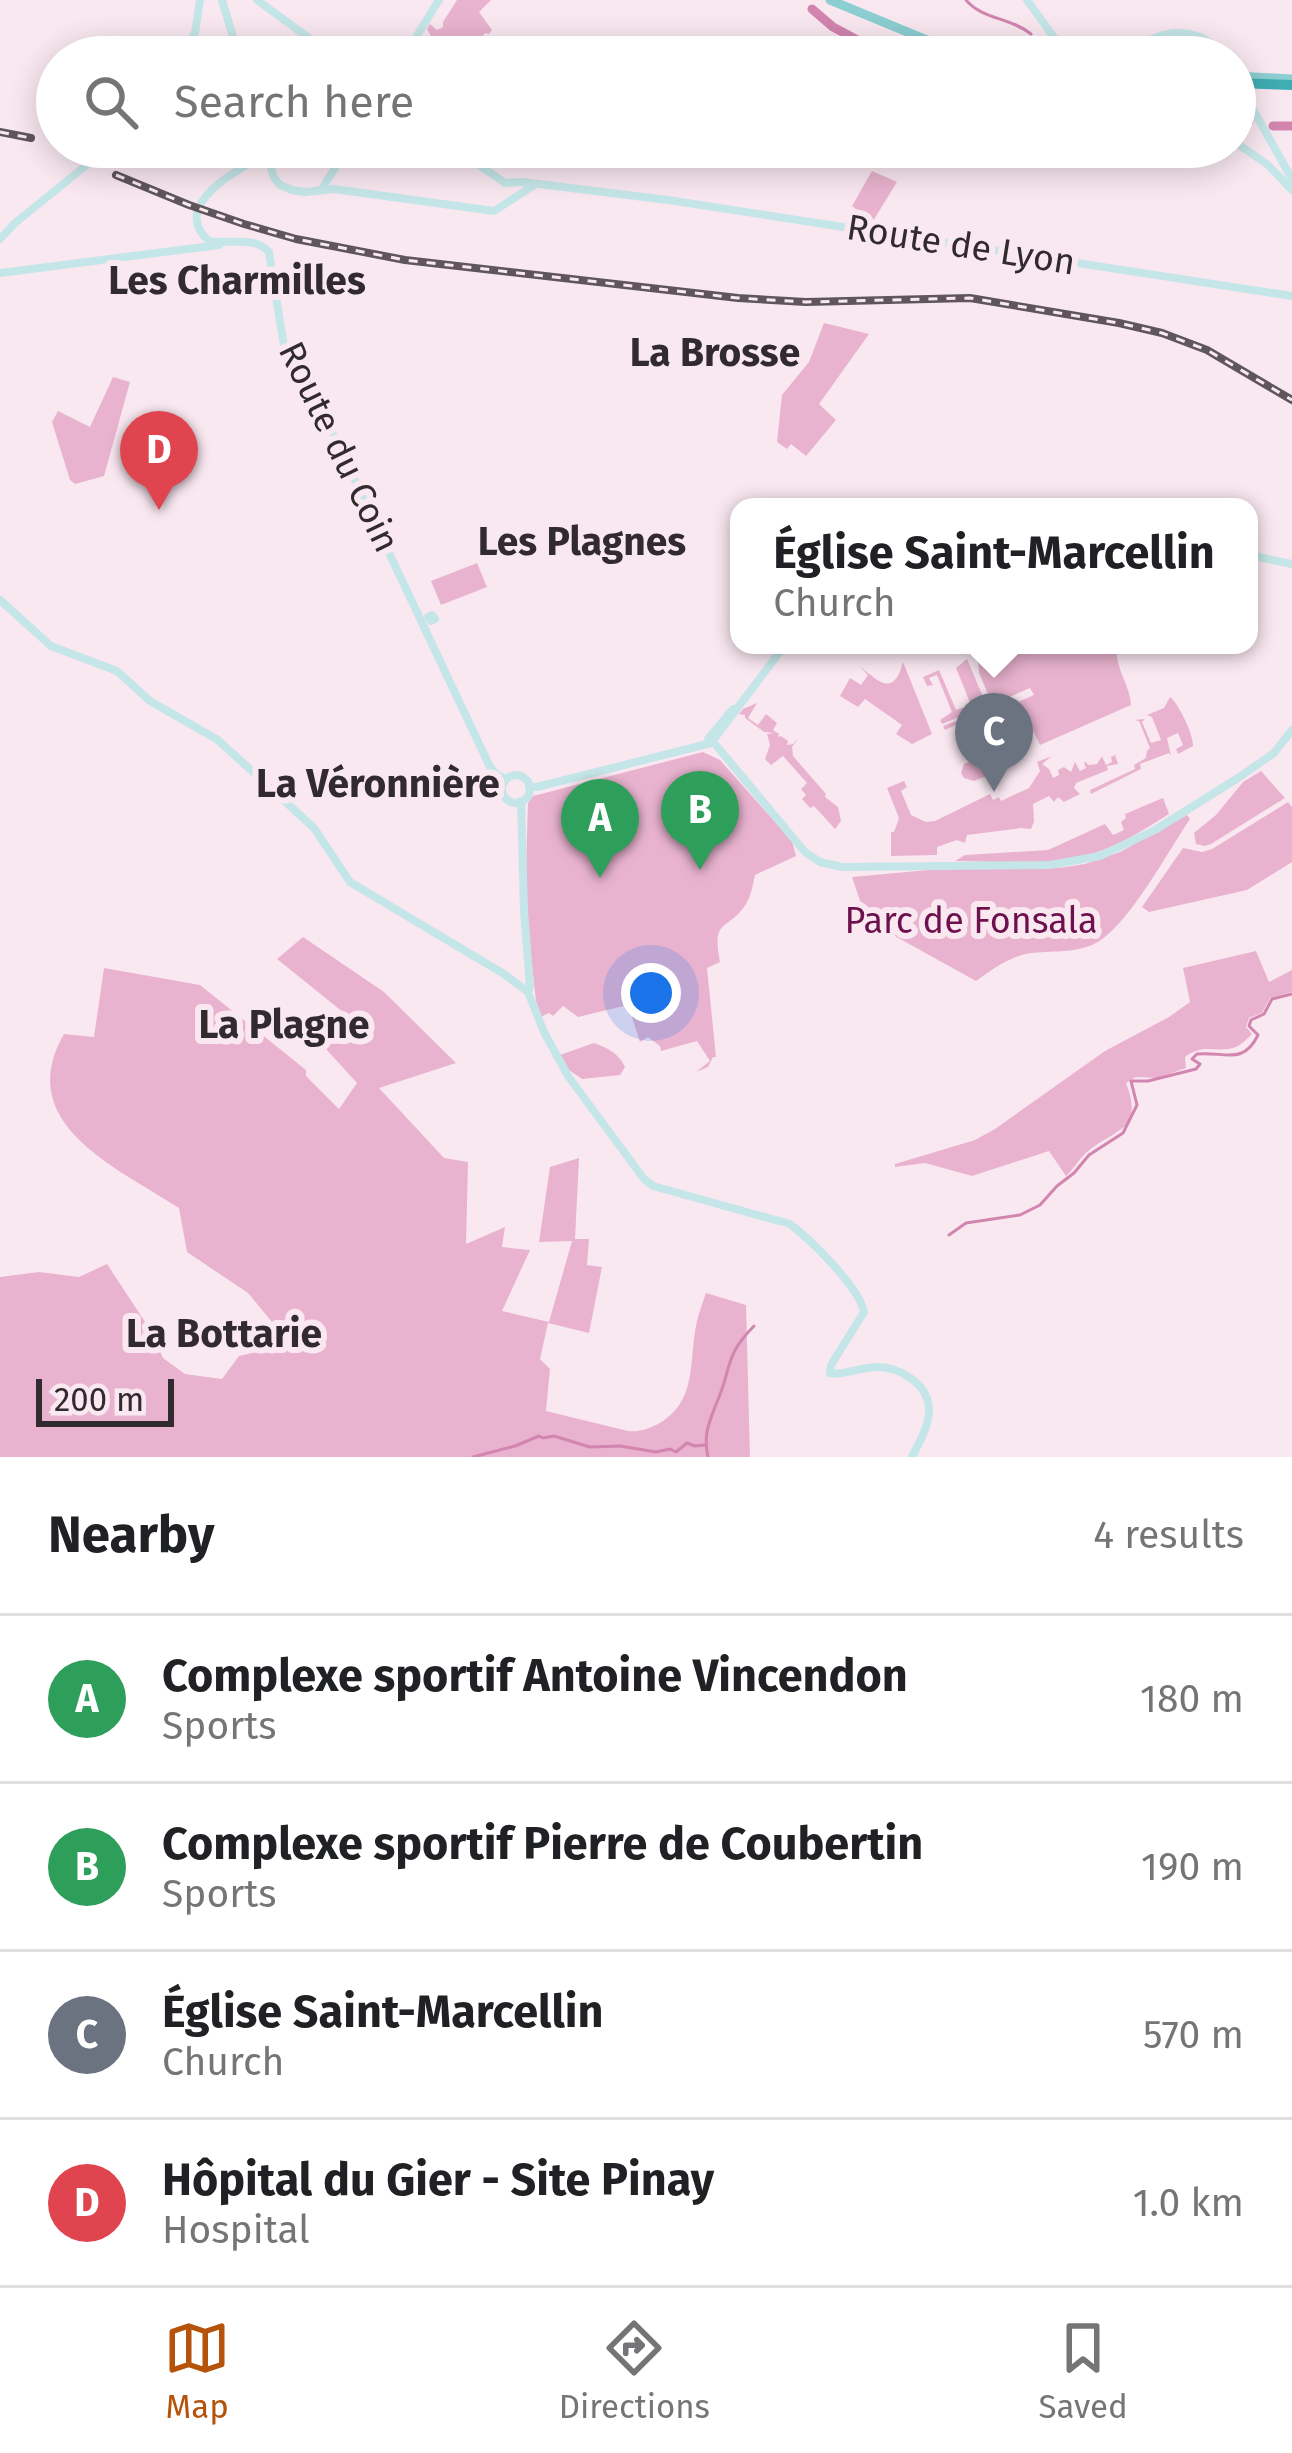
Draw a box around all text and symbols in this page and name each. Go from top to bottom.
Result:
search box [36,36,1256,168]
icon: search [78,69,144,135]
text: Search here [174,75,414,129]
street label: Route de Lyon [844,205,1078,285]
district label: Les Charmilles [108,258,366,304]
district label: La Brosse [630,330,800,376]
street label: Route du Coin [269,335,409,559]
pin: D [120,411,198,510]
popup [730,498,1258,654]
district label: Les Plagnes [478,519,686,565]
text: Église Saint-Marcellin [773,526,1215,580]
text: Church [773,580,896,626]
pin: C [955,693,1033,792]
district label: La Véronnière [256,761,500,807]
pin: B [661,771,739,870]
pin: A [561,779,639,878]
park label: Parc de Fonsala [845,899,1097,943]
your location [621,963,681,1023]
district label: La Plagne [198,1002,370,1048]
district label: La Bottarie [126,1311,322,1357]
scale bar [36,1373,174,1426]
text: 200 m [54,1380,144,1420]
text: Nearby [48,1504,214,1566]
text: 4 results [1093,1512,1244,1558]
text: Complexe sportif Antoine Vincendon [162,1649,908,1703]
text: A [75,1676,99,1722]
text: 180 m [1140,1676,1244,1722]
text: Sports [162,1703,277,1749]
text: Complexe sportif Pierre de Coubertin [162,1817,923,1871]
text: B [75,1844,99,1890]
text: 190 m [1141,1844,1244,1890]
text: Sports [162,1871,277,1917]
text: Église Saint-Marcellin [162,1985,603,2039]
text: C [76,2012,98,2058]
text: 570 m [1143,2012,1244,2058]
text: Church [162,2039,284,2085]
text: Hôpital du Gier - Site Pinay [162,2153,714,2207]
text: D [74,2180,100,2226]
text: 1.0 km [1133,2180,1244,2226]
text: Hospital [162,2207,310,2253]
tab: Map [164,2315,230,2427]
tab: Directions [559,2315,710,2427]
tab: Saved [1038,2315,1128,2427]

